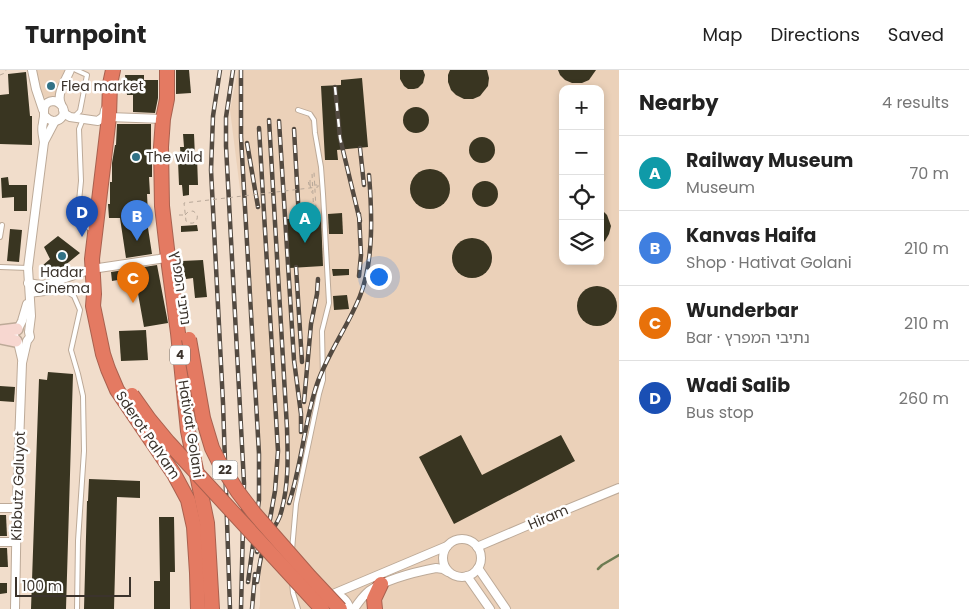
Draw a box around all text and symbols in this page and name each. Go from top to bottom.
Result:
text: Turnpoint [25,18,146,51]
text: Map [703,22,742,47]
text: Directions [770,22,860,47]
text: Saved [888,22,944,47]
place label: Flea market [61,76,143,96]
marker: Flea market [45,80,57,92]
map controls [559,85,604,265]
button: + [559,85,604,130]
text: Nearby [639,88,719,117]
text: 4 results [882,91,949,114]
button: − [559,130,604,175]
place label: The wild [146,147,203,167]
text: Railway Museum [686,147,853,174]
marker: The wild [130,151,142,163]
text: A [649,162,661,185]
text: 70 m [909,162,949,185]
button: locate [559,175,604,220]
text: Museum [686,176,755,199]
pin: D [66,196,98,237]
pin: B [121,200,153,241]
pin: A [289,202,321,243]
button: layers [559,220,604,265]
text: Kanvas Haifa [686,222,817,249]
text: B [650,237,660,260]
text: 210 m [904,237,949,260]
marker: Hadar Cinema [56,250,68,262]
street label: נתיבי המפרץ [166,250,196,326]
text: Shop · Hativat Golani [686,251,852,274]
place label: Hadar Cinema [34,262,90,298]
pin: C [117,262,149,303]
your location [366,264,392,290]
text: Wunderbar [686,297,798,324]
text: C [649,312,661,335]
text: 210 m [904,312,949,335]
text: Bar · נתיבי המפרץ [686,326,810,349]
road number: 4 [170,346,190,364]
text: Wadi Salib [686,372,790,399]
street label: Hativat Golani [173,379,209,479]
street label: Sderot PalYam [111,387,185,483]
text: D [649,387,661,410]
text: 260 m [899,387,949,410]
text: Bus stop [686,401,754,424]
street label: Kibbutz Galuyot [6,431,30,541]
road number: 22 [212,460,238,480]
street label: Hiram [525,500,571,534]
scale bar [15,574,131,597]
text: 100 m [22,576,62,596]

